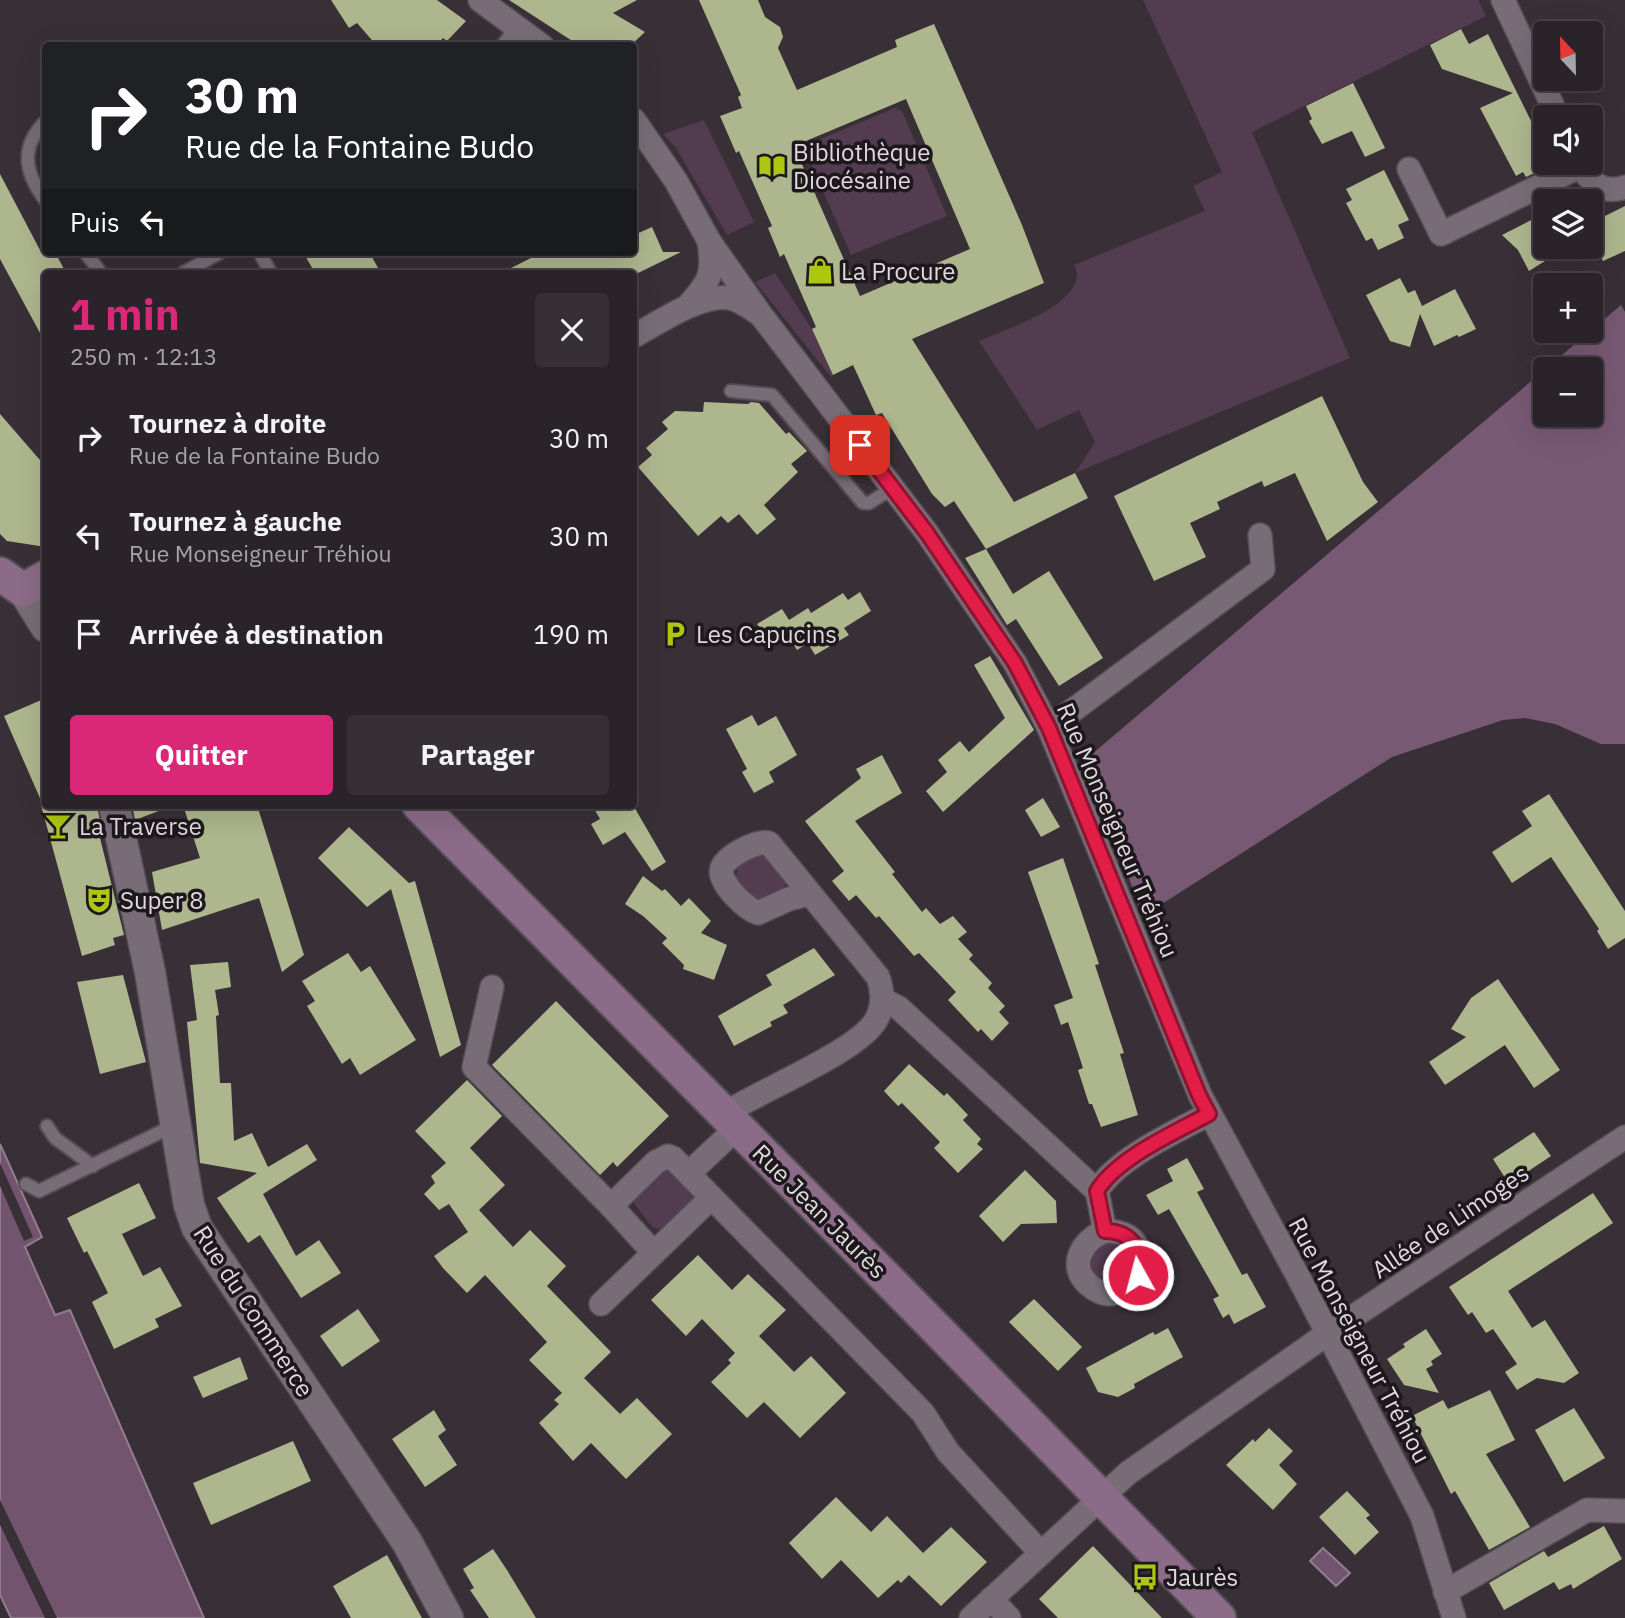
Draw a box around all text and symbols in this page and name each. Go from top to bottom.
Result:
north arrow [1533,21,1603,91]
map controls [1533,21,1603,427]
text: 30 m [185,63,299,126]
icon: right [70,70,161,161]
button: sound [1533,105,1603,175]
text: Rue de la Fontaine Budo [185,125,534,167]
place label: Bibliothèque Diocésaine [793,136,931,196]
library icon: Bibliothèque Diocésaine [757,151,787,181]
button: layers [1533,189,1603,259]
icon: left [134,203,172,241]
text: Puis [70,205,120,239]
place label: La Procure [841,255,955,287]
shop icon: La Procure [805,256,835,286]
button: + [1533,273,1603,343]
text: 1 min [70,287,180,342]
button: close [535,293,609,367]
text: 250 m · 12:13 [70,341,217,371]
button: − [1533,357,1603,427]
text: Tournez à droite [129,406,326,440]
pin [830,415,890,475]
icon: right [70,419,108,457]
text: 30 m [549,421,609,455]
icon: arrive [841,426,879,464]
text: Rue de la Fontaine Budo [129,440,380,470]
text: Tournez à gauche [129,504,342,538]
icon: left [70,517,108,555]
text: 30 m [549,519,609,553]
text: Rue Monseigneur Tréhiou [129,538,392,568]
icon: arrive [70,615,108,653]
text: Arrivée à destination [129,617,384,651]
text: 190 m [533,617,609,651]
place label: Les Capucins [696,618,837,650]
parking icon: Les Capucins [660,619,690,649]
street label: Rue Monseigneur Tréhiou [1050,698,1186,962]
button: Quitter [70,715,333,795]
button: Partager [347,715,609,795]
place label: La Traverse [79,810,202,842]
bar icon: La Traverse [43,811,73,841]
place label: Super 8 [120,884,204,916]
theatre icon: Super 8 [84,885,114,915]
street label: Rue Jean Jaurès [746,1137,894,1285]
street label: Allée de Limoges [1365,1157,1535,1285]
street label: Rue Monseigneur Tréhiou [1282,1211,1438,1469]
street label: Rue du Commerce [187,1219,321,1403]
position arrow [1101,1238,1175,1312]
place label: Jaurès [1166,1561,1238,1593]
bus stop icon: Jaurès [1130,1562,1160,1592]

